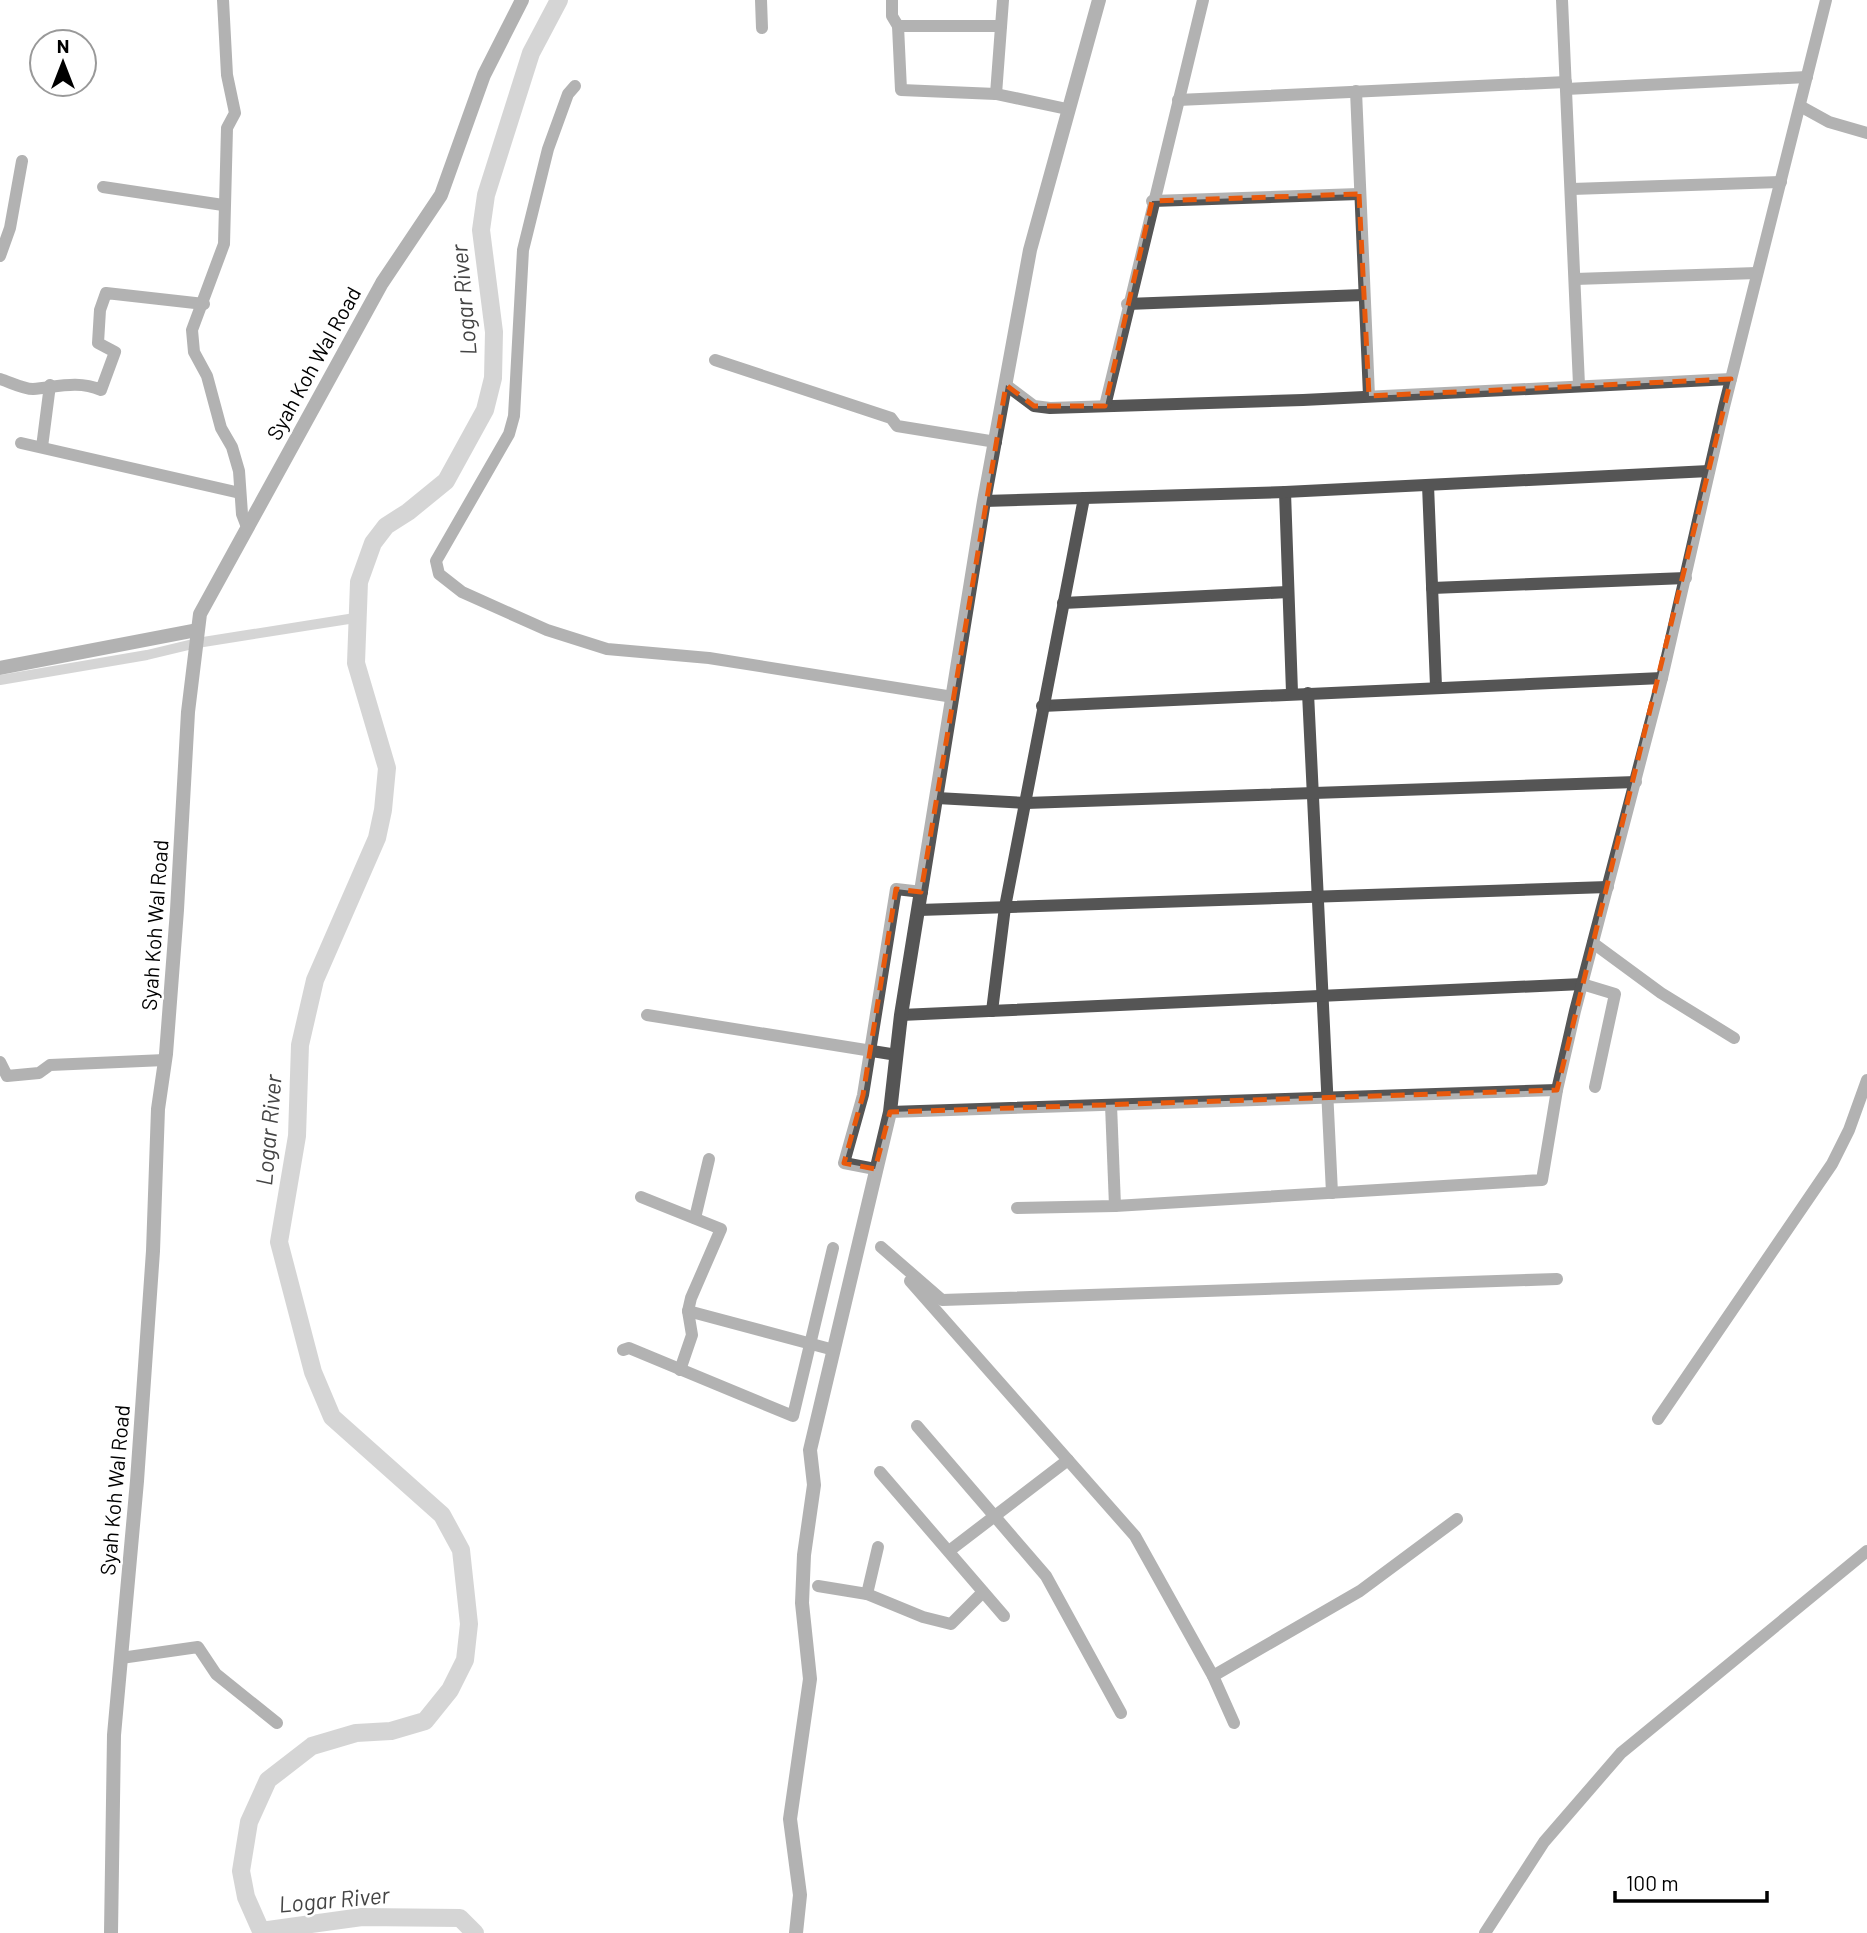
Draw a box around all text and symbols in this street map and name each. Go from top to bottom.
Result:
north arrow [28,28,98,98]
text: N [57,34,69,57]
water label: Logar River [444,243,482,357]
street label: Syah Koh Wal Road [261,282,365,444]
street label: Syah Koh Wal Road [136,839,172,1011]
water label: Logar River [249,1073,287,1187]
street label: Syah Koh Wal Road [94,1404,134,1576]
scale bar [1615,1860,1767,1904]
text: 100 m [1626,1870,1679,1895]
water label: Logar River [277,1880,391,1918]

